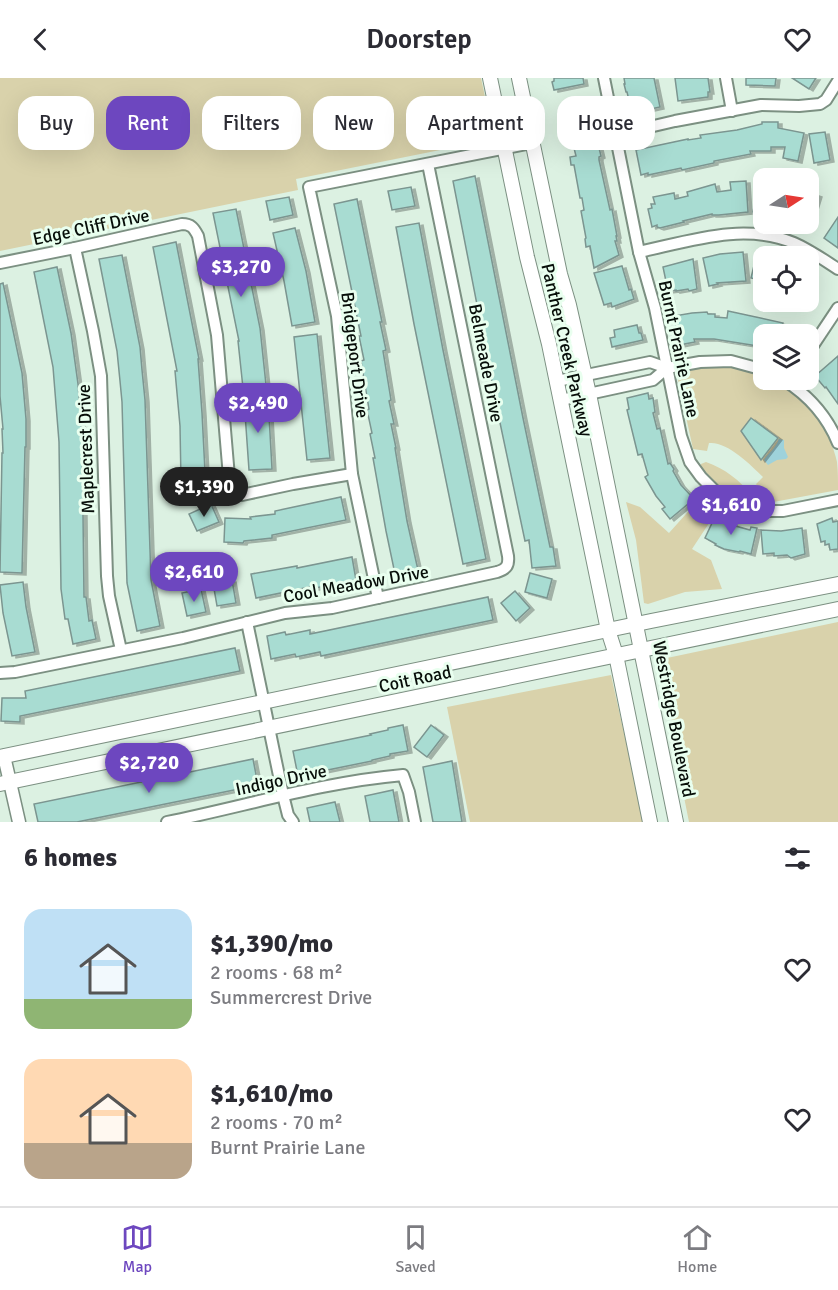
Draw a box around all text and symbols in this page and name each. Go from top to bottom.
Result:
icon: back [24,23,57,56]
text: Doorstep [366,23,472,56]
icon: heart [781,23,814,56]
chip: Buy [18,96,94,150]
chip: Rent [106,96,190,150]
chip: Filters [202,96,301,150]
chip: New [313,96,394,150]
chip: Apartment [406,96,545,150]
chip: House [557,96,655,150]
north arrow [753,168,819,234]
map controls [753,168,819,390]
street label: Edge Cliff Drive [31,204,151,250]
button: locate [753,246,819,312]
pin: $3,270 [192,247,290,298]
text: $3,270 [211,254,271,279]
street label: Panther Creek Parkway [536,261,598,439]
street label: Burnt Prairie Lane [654,278,704,420]
street label: Bridgeport Drive [336,291,374,419]
street label: Belmeade Drive [464,302,508,424]
button: layers [753,324,819,390]
pin: $2,490 [209,383,307,434]
street label: Maplecrest Drive [73,384,99,514]
text: $2,490 [228,390,288,415]
pin: $1,390 [155,467,253,518]
text: $1,390 [174,474,234,499]
pin: $1,610 [682,485,780,536]
text: $1,610 [701,492,761,517]
pin: $2,610 [145,552,243,603]
text: $2,610 [164,559,224,584]
street label: Cool Meadow Drive [282,560,430,608]
street label: Westridge Boulevard [648,639,700,799]
street label: Coit Road [377,661,453,697]
pin: $2,720 [100,743,198,794]
text: $2,720 [119,750,179,775]
street label: Indigo Drive [233,760,329,800]
text: 6 homes [24,842,117,874]
icon: filters [781,842,814,875]
text: $1,390/mo [210,928,333,960]
icon: home [72,933,144,1005]
icon: heart [781,953,814,986]
text: 2 rooms · 68 m² [210,960,343,985]
text: Summercrest Drive [210,985,372,1010]
text: $1,610/mo [210,1078,333,1110]
icon: home [72,1083,144,1155]
icon: heart [781,1103,814,1136]
text: 2 rooms · 70 m² [210,1110,343,1135]
text: Burnt Prairie Lane [210,1135,365,1160]
tab: Map [121,1221,154,1277]
tab: Saved [395,1221,436,1277]
tab: Home [677,1221,717,1277]

